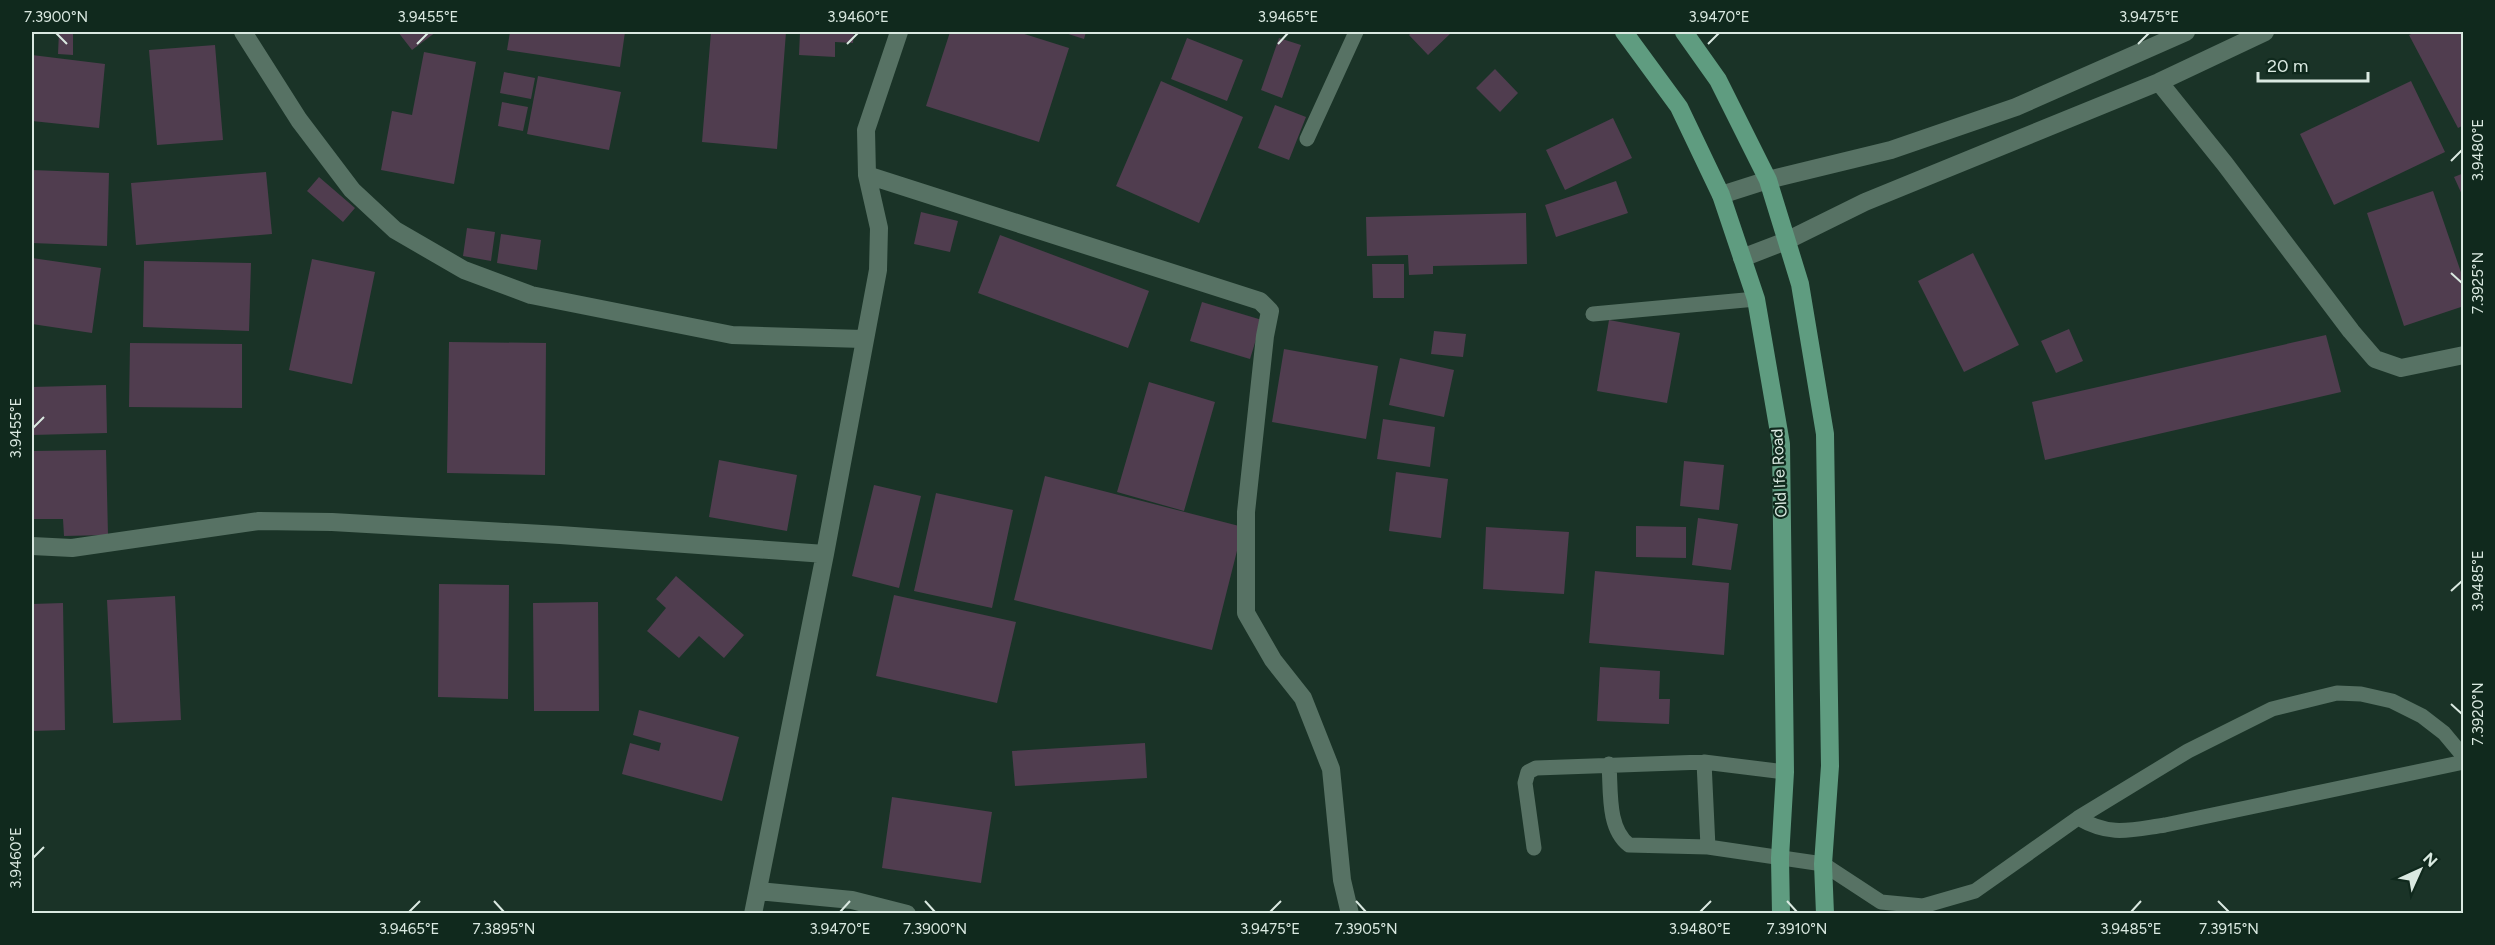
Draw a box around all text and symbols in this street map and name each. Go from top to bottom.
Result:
text: 7.3900°N [24,8,88,26]
text: 3.9455°E [398,8,458,26]
text: 3.9460°E [827,8,889,26]
text: 3.9465°E [1258,8,1318,26]
text: 3.9470°E [1688,8,1750,26]
text: 3.9475°E [2119,8,2179,26]
scale bar [2258,45,2368,83]
text: 20 m [2267,55,2308,77]
text: 3.9480°E [2469,119,2487,181]
text: 7.3925°N [2469,252,2487,314]
text: 3.9455°E [7,398,25,458]
street label: Old Ife Road [1767,428,1791,518]
text: 3.9485°E [2469,550,2487,612]
text: 7.3920°N [2469,683,2487,745]
text: 3.9460°E [7,827,25,889]
north arrow [2390,840,2450,900]
text: N [2419,849,2441,871]
text: 3.9465°E [379,920,439,938]
text: 7.3895°N [473,920,535,938]
text: 3.9470°E [809,920,871,938]
text: 7.3900°N [903,920,967,938]
text: 3.9475°E [1240,920,1300,938]
text: 7.3905°N [1334,920,1398,938]
text: 3.9480°E [1669,920,1731,938]
text: 7.3910°N [1767,920,1827,938]
text: 3.9485°E [2100,920,2162,938]
text: 7.3915°N [2199,920,2259,938]

